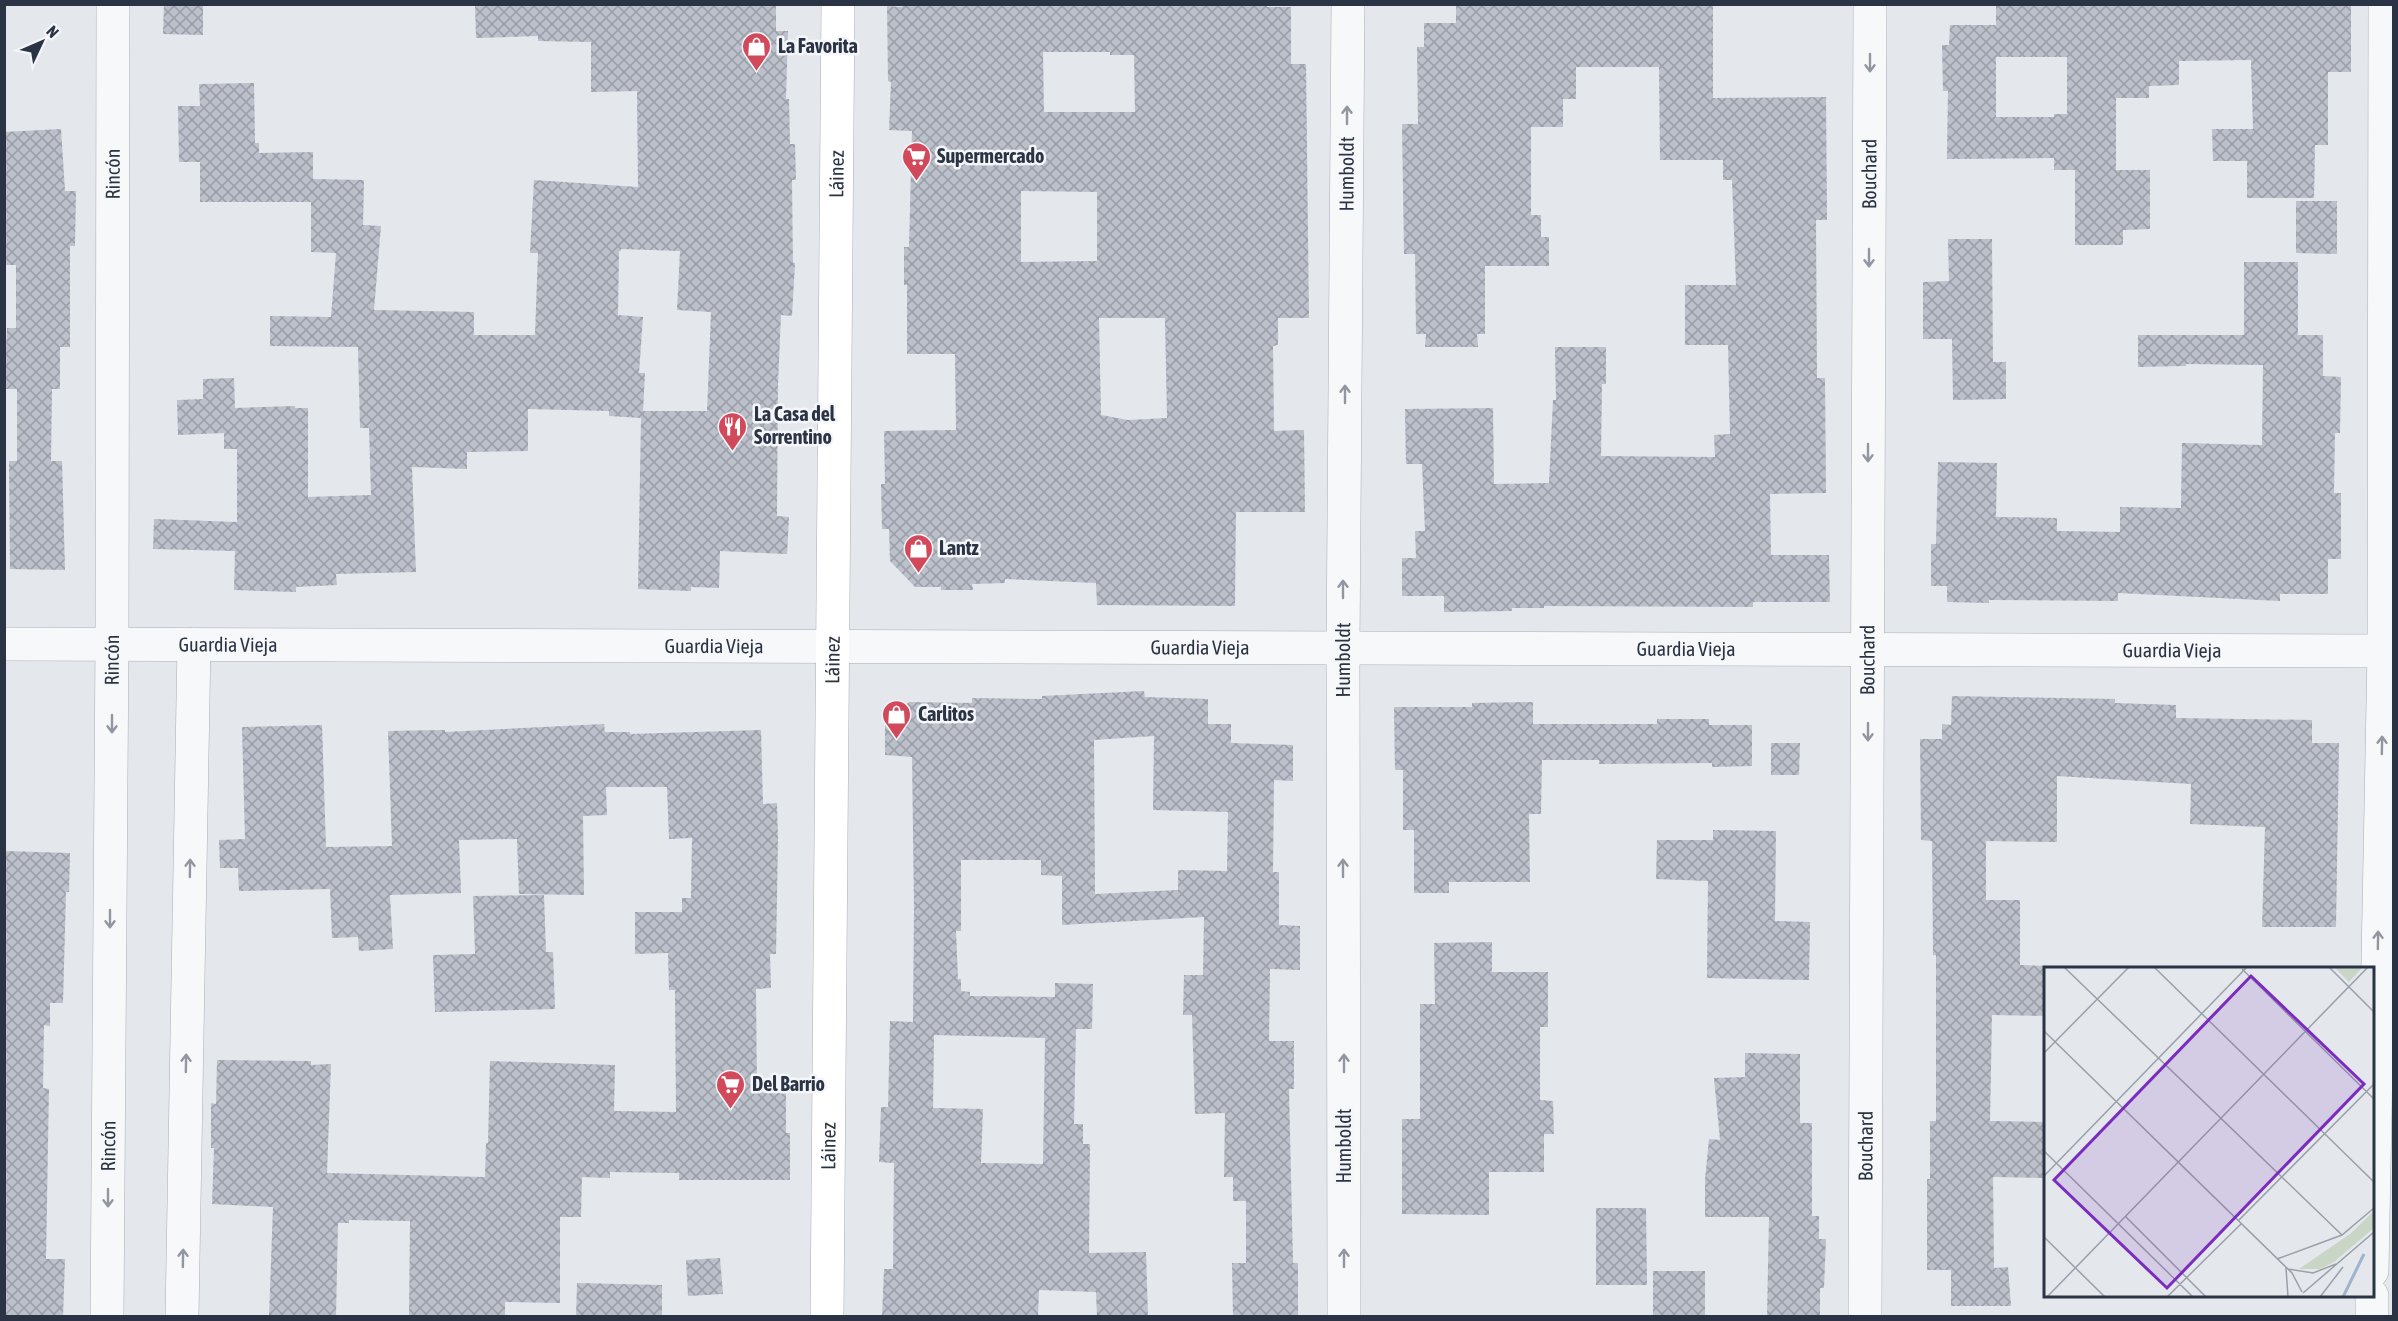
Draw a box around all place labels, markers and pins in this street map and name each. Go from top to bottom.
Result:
shop icon: La Favorita [741,30,773,72]
place label: La Favorita [778,34,858,57]
supermarket icon: Supermercado [900,140,932,182]
place label: Supermercado [937,144,1044,167]
place label: La Casa del Sorrentino [754,402,836,448]
restaurant icon: La Casa del Sorrentino [717,410,749,452]
shop icon: Lantz [902,532,934,574]
place label: Lantz [939,536,980,559]
shop icon: Carlitos [881,698,913,740]
place label: Carlitos [918,702,974,725]
supermarket icon: Del Barrio [715,1068,747,1110]
place label: Del Barrio [752,1072,825,1095]

